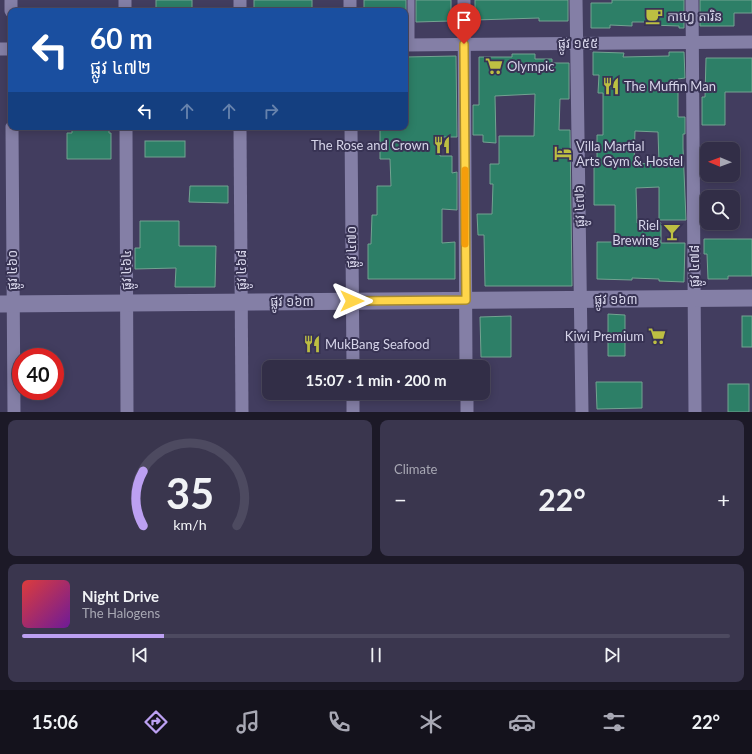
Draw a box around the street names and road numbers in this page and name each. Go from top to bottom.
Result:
street label: ផ្លូវ ១៥៥ [558,35,598,55]
street label: ផ្លូវ ៤៧៦ [571,185,591,227]
street label: ផ្លូវ ៤៧០ [343,226,363,268]
street label: ផ្លូវ ៤៧៨ [686,245,706,287]
street label: ផ្លូវ ៤៦០ [4,250,24,290]
street label: ផ្លូវ ៤៦៤ [118,250,138,290]
street label: ផ្លូវ ៤៦៨ [233,250,253,290]
street label: ផ្លូវ ១៦៣ [594,291,638,311]
street label: ផ្លូវ ១៦៣ [270,293,314,313]

